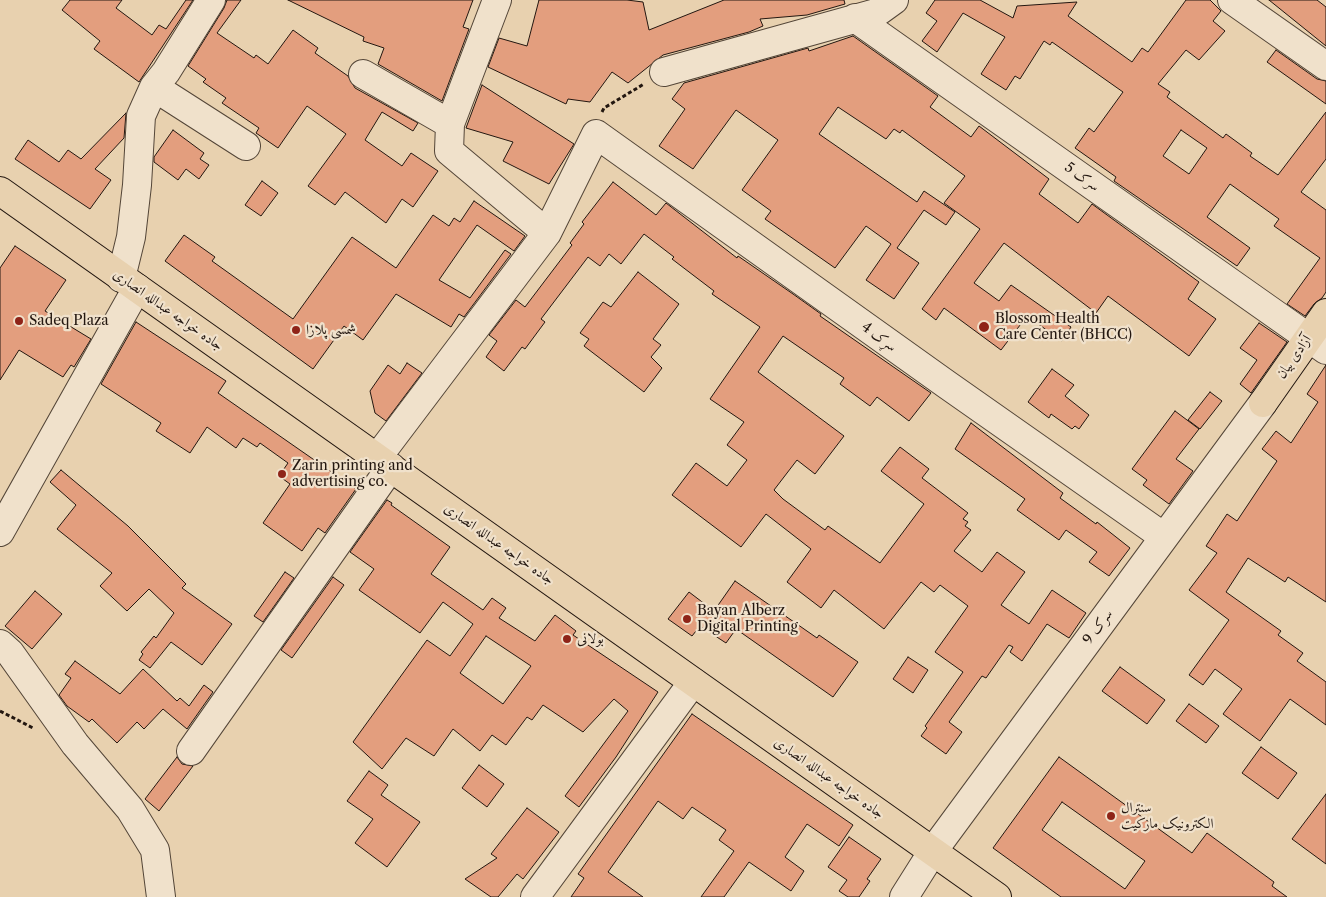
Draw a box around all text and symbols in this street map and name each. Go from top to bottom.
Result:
street label: سرک 5 [1061,159,1103,195]
street label: جاده خواجه عبدالله انصاری [110,266,226,354]
place label: Blossom Health Care Center (BHCC) [995,311,1132,344]
place label: Sadeq Plaza [29,313,109,329]
marker: Sadeq Plaza [13,315,25,327]
street label: سړک 4 [858,319,900,355]
marker: Blossom Health Care Center (BHCC) [977,320,991,334]
place label: شمسی پلازا [306,322,356,338]
marker: شمسی پلازا [290,324,302,336]
street label: آزادی بیان [1273,332,1315,382]
place label: Zarin printing and advertising co. [292,458,413,491]
marker: Zarin printing and advertising co. [276,468,288,480]
street label: جاده خواجه عبدالله انصاری [441,500,557,588]
place label: Bayan Alberz Digital Printing [697,603,798,636]
street label: سرک 9 [1080,606,1116,648]
marker: Bayan Alberz Digital Printing [681,613,693,625]
place label: بولانی [577,631,604,647]
marker: بولانی [561,633,573,645]
street label: جاده خواجه عبدالله انصاری [771,734,887,822]
place label: سنترال الکترونیک مارکیت [1121,800,1214,832]
marker: سنترال الکترونیک مارکیت [1105,810,1117,822]

